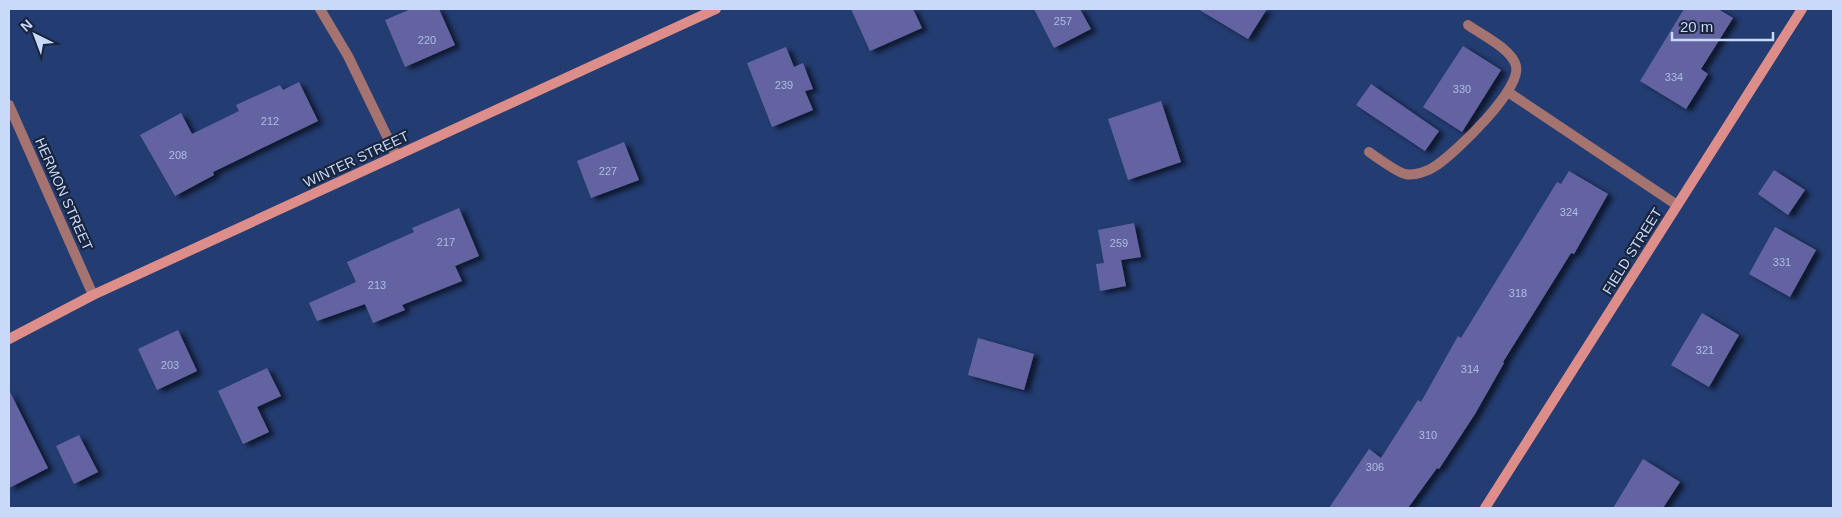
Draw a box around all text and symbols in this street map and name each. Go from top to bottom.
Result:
north arrow [10,10,60,60]
scale bar [1672,10,1773,42]
house number: 257 [1054,15,1072,27]
text: N [17,16,35,35]
text: 20 m [1680,18,1713,35]
house number: 220 [418,34,436,46]
house number: 334 [1665,71,1683,83]
house number: 239 [775,79,793,91]
house number: 330 [1453,83,1471,95]
house number: 212 [261,115,279,127]
street label: WINTER STREET [301,127,412,190]
street label: HERMON STREET [32,135,96,253]
house number: 208 [169,149,187,161]
house number: 227 [599,165,617,177]
street label: FIELD STREET [1599,204,1665,297]
house number: 324 [1560,206,1578,218]
house number: 217 [437,236,455,248]
house number: 259 [1110,237,1128,249]
house number: 331 [1773,256,1791,268]
house number: 213 [368,279,386,291]
house number: 318 [1509,287,1527,299]
house number: 321 [1696,344,1714,356]
house number: 203 [161,359,179,371]
house number: 314 [1461,363,1479,375]
house number: 310 [1419,429,1437,441]
house number: 306 [1366,461,1384,473]

